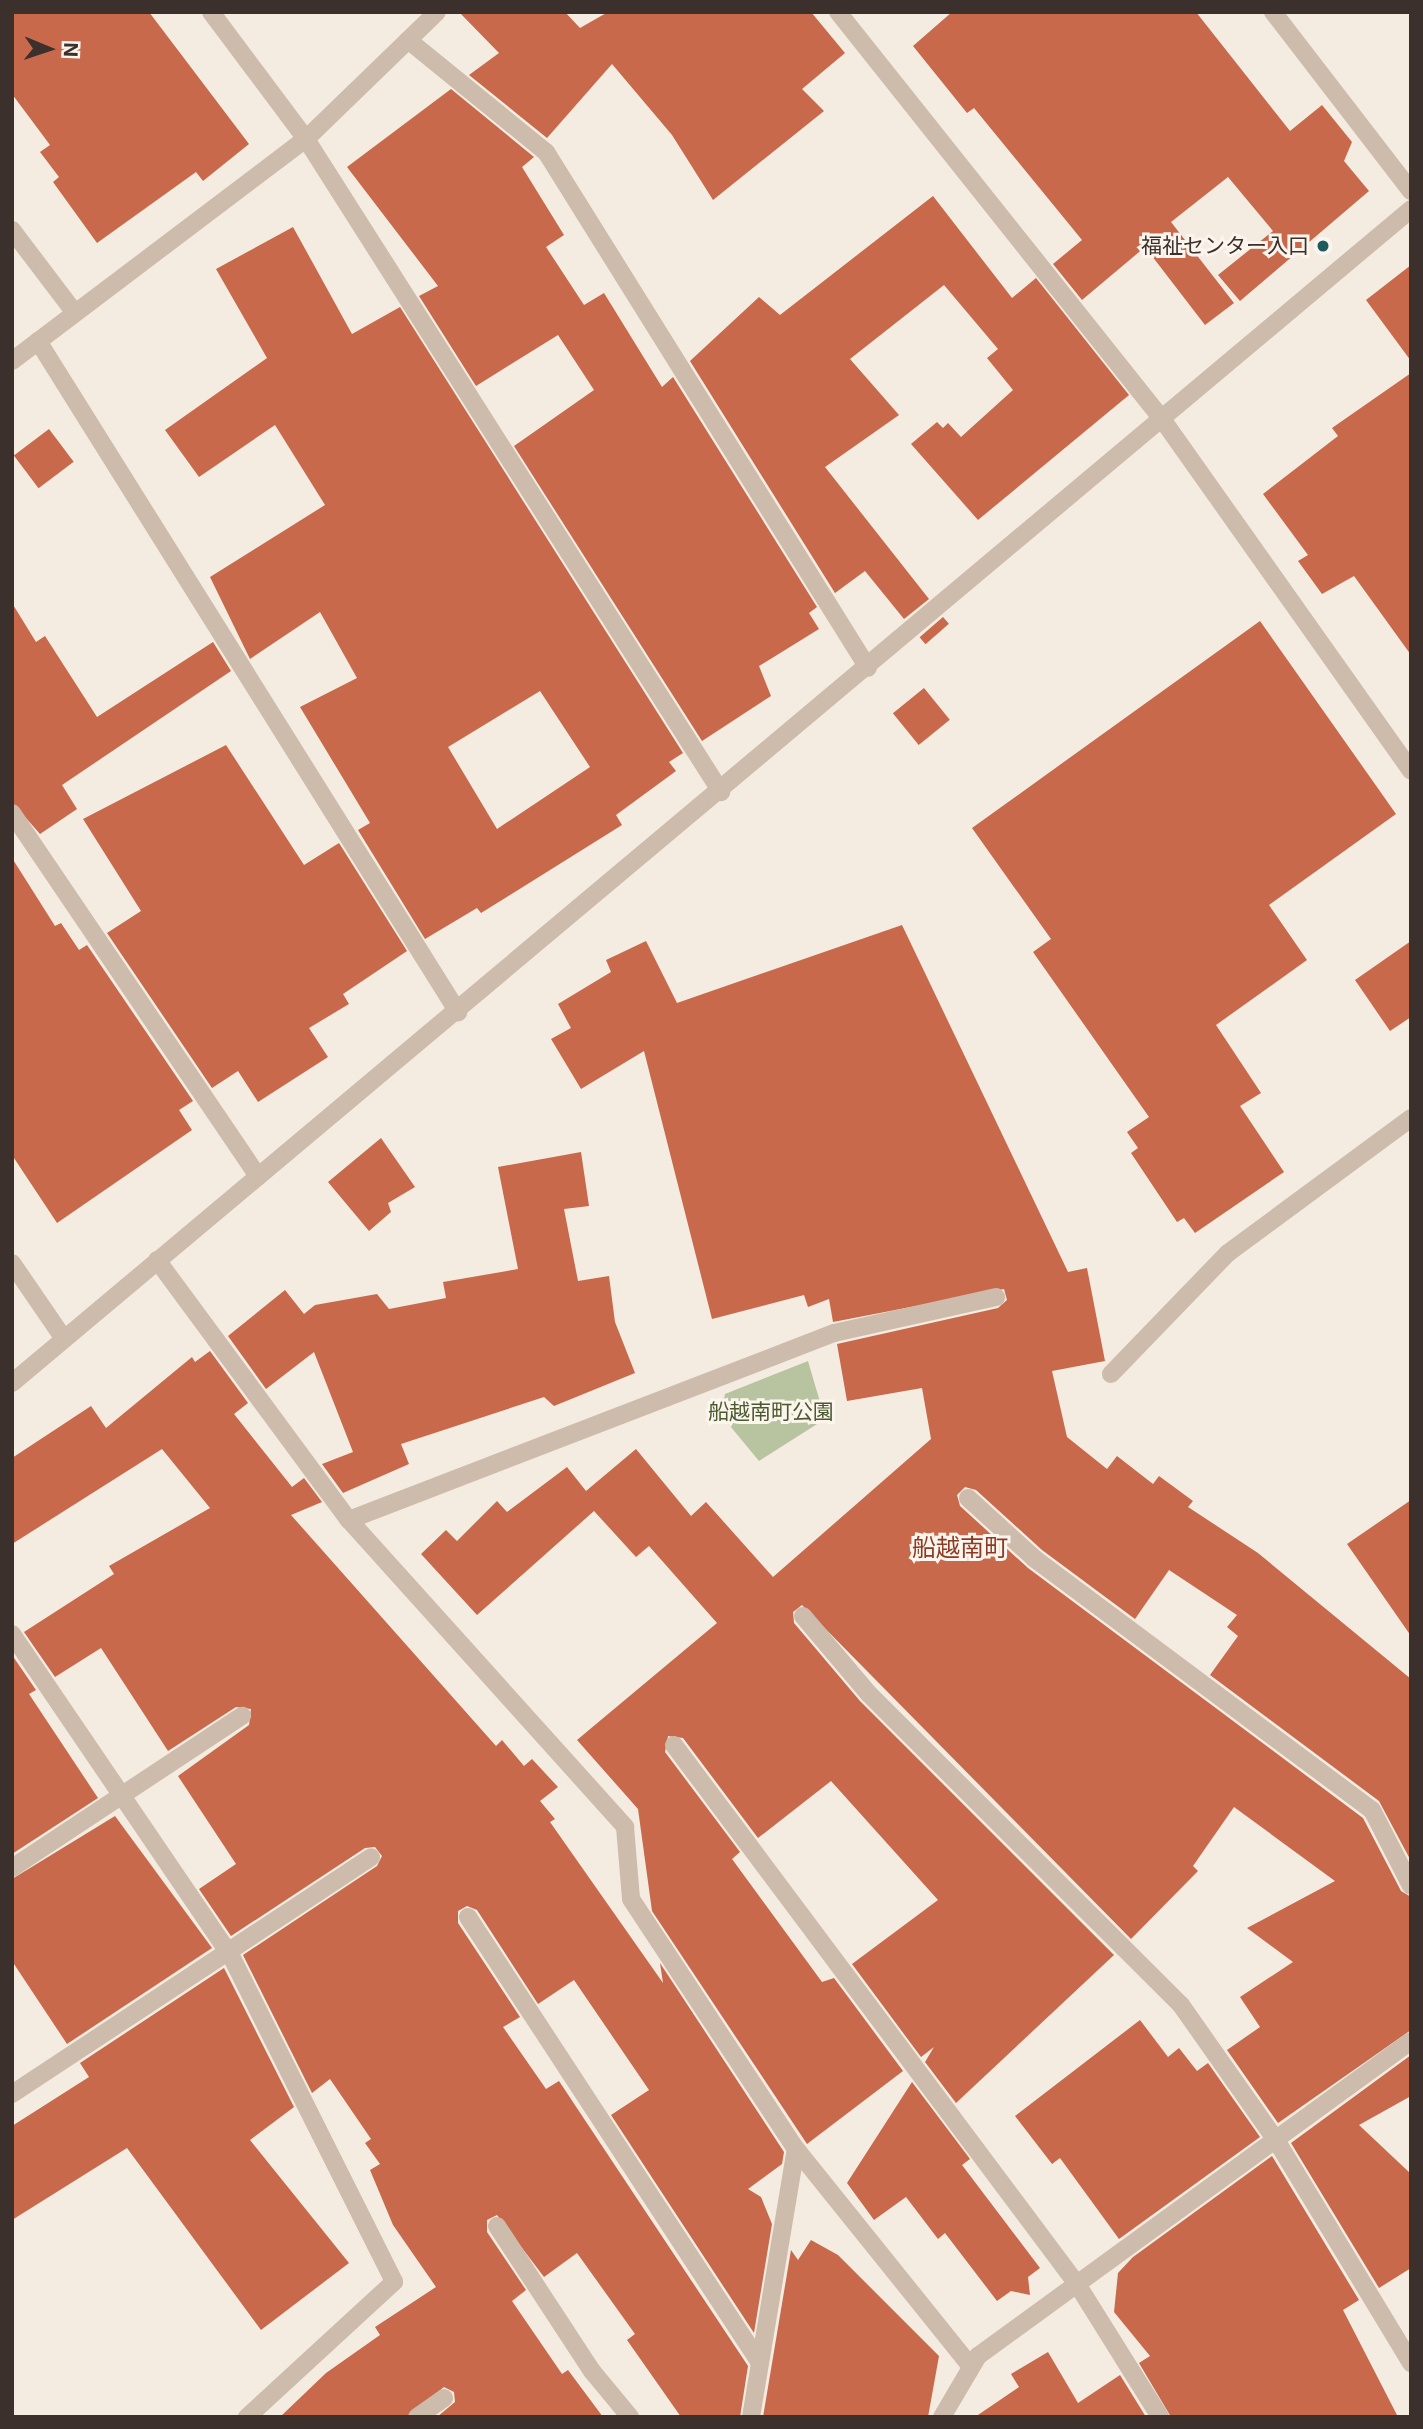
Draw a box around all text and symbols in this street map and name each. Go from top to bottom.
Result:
north arrow [14,14,84,84]
text: N [59,42,82,57]
place label: 福祉センター入口 [1141,233,1309,259]
marker: 福祉センター入口 [1315,238,1331,254]
park label: 船越南町公園 [708,1399,834,1425]
district label: 船越南町 [912,1534,1008,1562]

